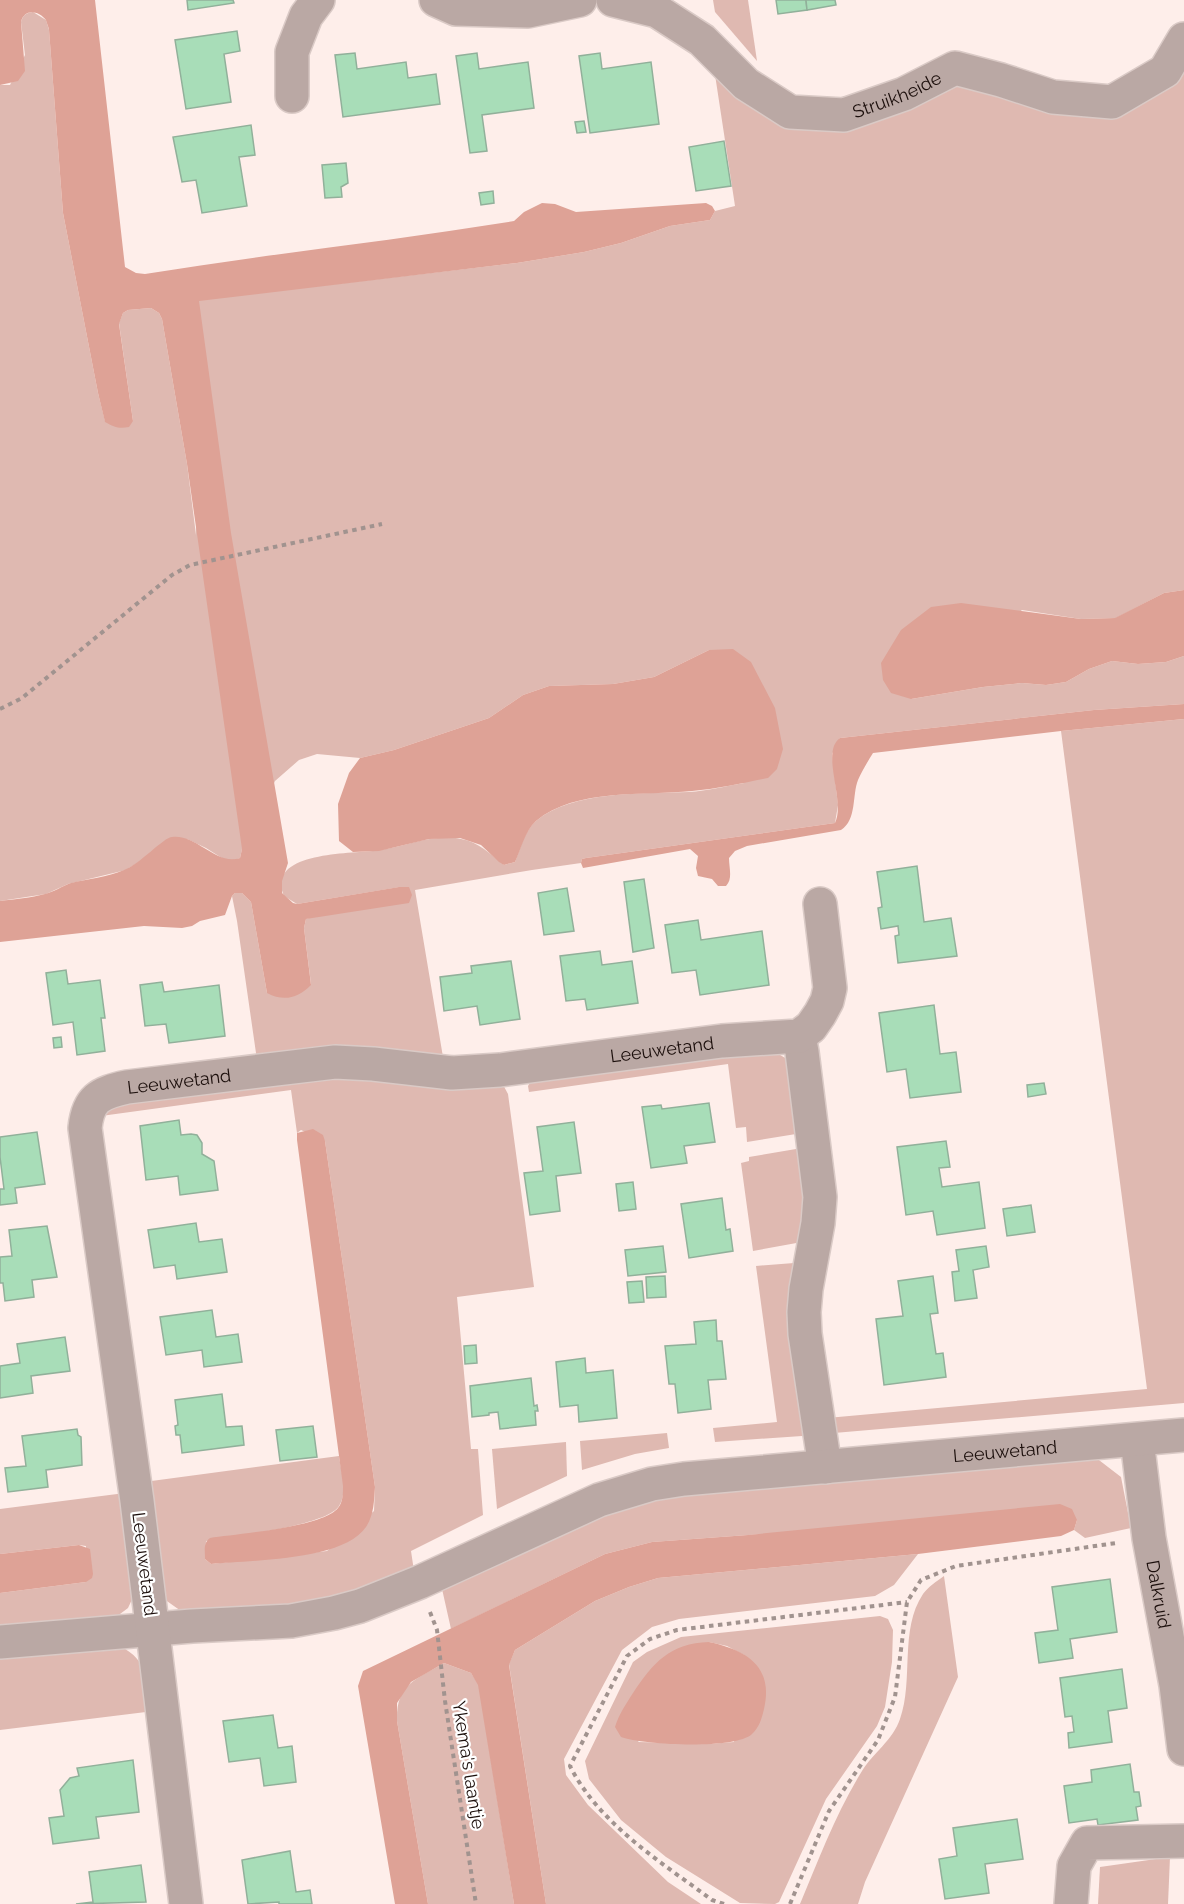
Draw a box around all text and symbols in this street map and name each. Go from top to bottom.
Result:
street label: Struikheide [850,66,945,122]
street label: Leeuwetand [609,1032,715,1066]
street label: Leeuwetand [126,1064,232,1097]
street label: Leeuwetand [952,1436,1058,1466]
street label: Leeuwetand [128,1511,162,1617]
street label: Dalkruid [1143,1558,1176,1630]
street label: Ykema's laantje [448,1699,490,1831]

